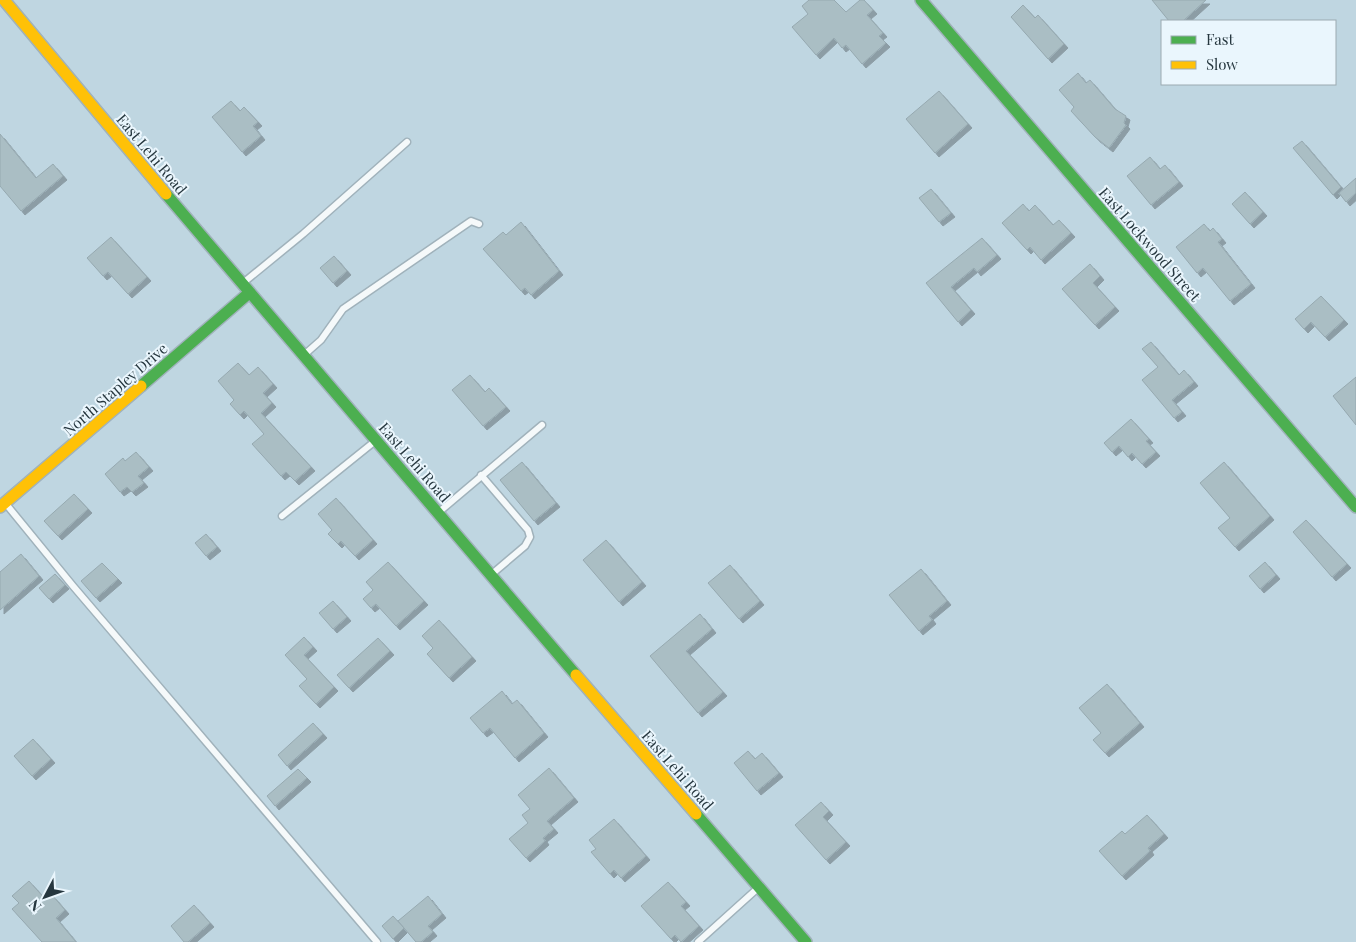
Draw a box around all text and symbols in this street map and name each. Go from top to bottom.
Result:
legend [1161,20,1336,85]
text: Fast [1206,29,1235,49]
text: Slow [1206,54,1238,74]
street label: East Lehi Road [112,109,192,199]
street label: East Lockwood Street [1095,183,1206,306]
street label: North Stapley Drive [59,338,171,440]
street label: East Lehi Road [375,418,455,506]
street label: East Lehi Road [638,726,718,814]
north arrow [20,872,70,922]
text: N [24,896,45,916]

